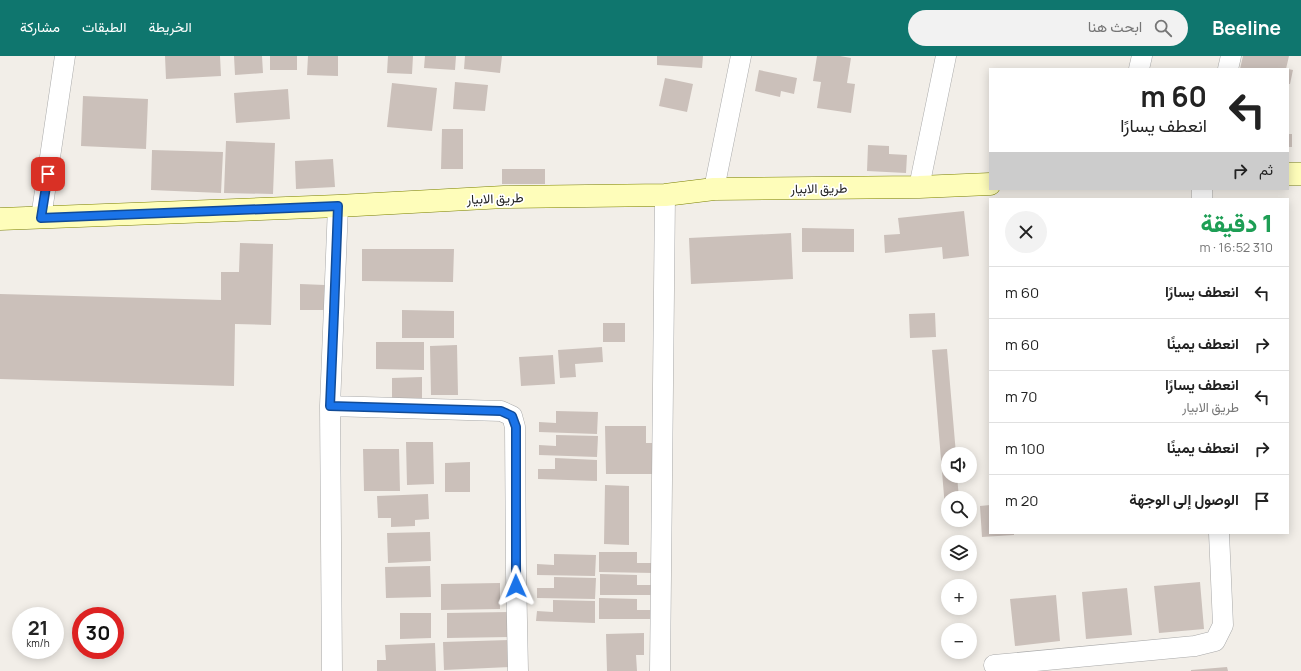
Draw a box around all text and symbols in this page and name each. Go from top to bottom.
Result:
search box [908,10,1188,46]
text: Beeline [1212,15,1281,41]
text: ابحث هنا [1088,16,1142,37]
text: مشاركة [20,17,60,36]
text: الطبقات [82,17,126,36]
text: الخريطة [148,17,192,36]
icon: search [1152,17,1174,39]
text: 60 m [1140,77,1207,115]
icon: left [1221,84,1273,136]
text: انعطف يسارًا [1120,113,1207,137]
pin [31,157,65,191]
text: ثم [1259,159,1273,180]
icon: right [1229,160,1251,182]
icon: arrive [37,163,59,185]
street label: طريق الابيار [789,179,848,198]
street label: طريق الابيار [465,188,524,208]
text: 1 دقيقة [1200,206,1273,239]
button: close [1005,211,1047,253]
text: 310 m · 16:52 [1199,238,1273,256]
text: انعطف يسارًا [1165,281,1239,302]
text: 60 m [1005,282,1039,303]
icon: left [1251,282,1273,304]
text: انعطف يمينًا [1167,333,1239,354]
text: 60 m [1005,334,1039,355]
icon: right [1251,334,1273,356]
text: انعطف يسارًا [1165,374,1239,395]
text: 70 m [1005,386,1037,407]
icon: left [1251,386,1273,408]
text: طريق الابيار [1182,398,1239,416]
text: انعطف يمينًا [1167,437,1239,458]
text: 100 m [1005,438,1045,459]
icon: right [1251,438,1273,460]
map controls [941,447,977,659]
button: sound [941,447,977,483]
text: الوصول إلى الوجهة [1129,489,1239,510]
text: 20 m [1005,490,1038,511]
icon: arrive [1251,490,1273,512]
button: search [941,491,977,527]
button: layers [941,535,977,571]
position arrow [495,565,537,607]
button: + [941,579,977,615]
speed limit sign: 30 [72,607,124,659]
text: 21 [28,614,48,641]
button: − [941,623,977,659]
text: km/h [26,636,50,650]

